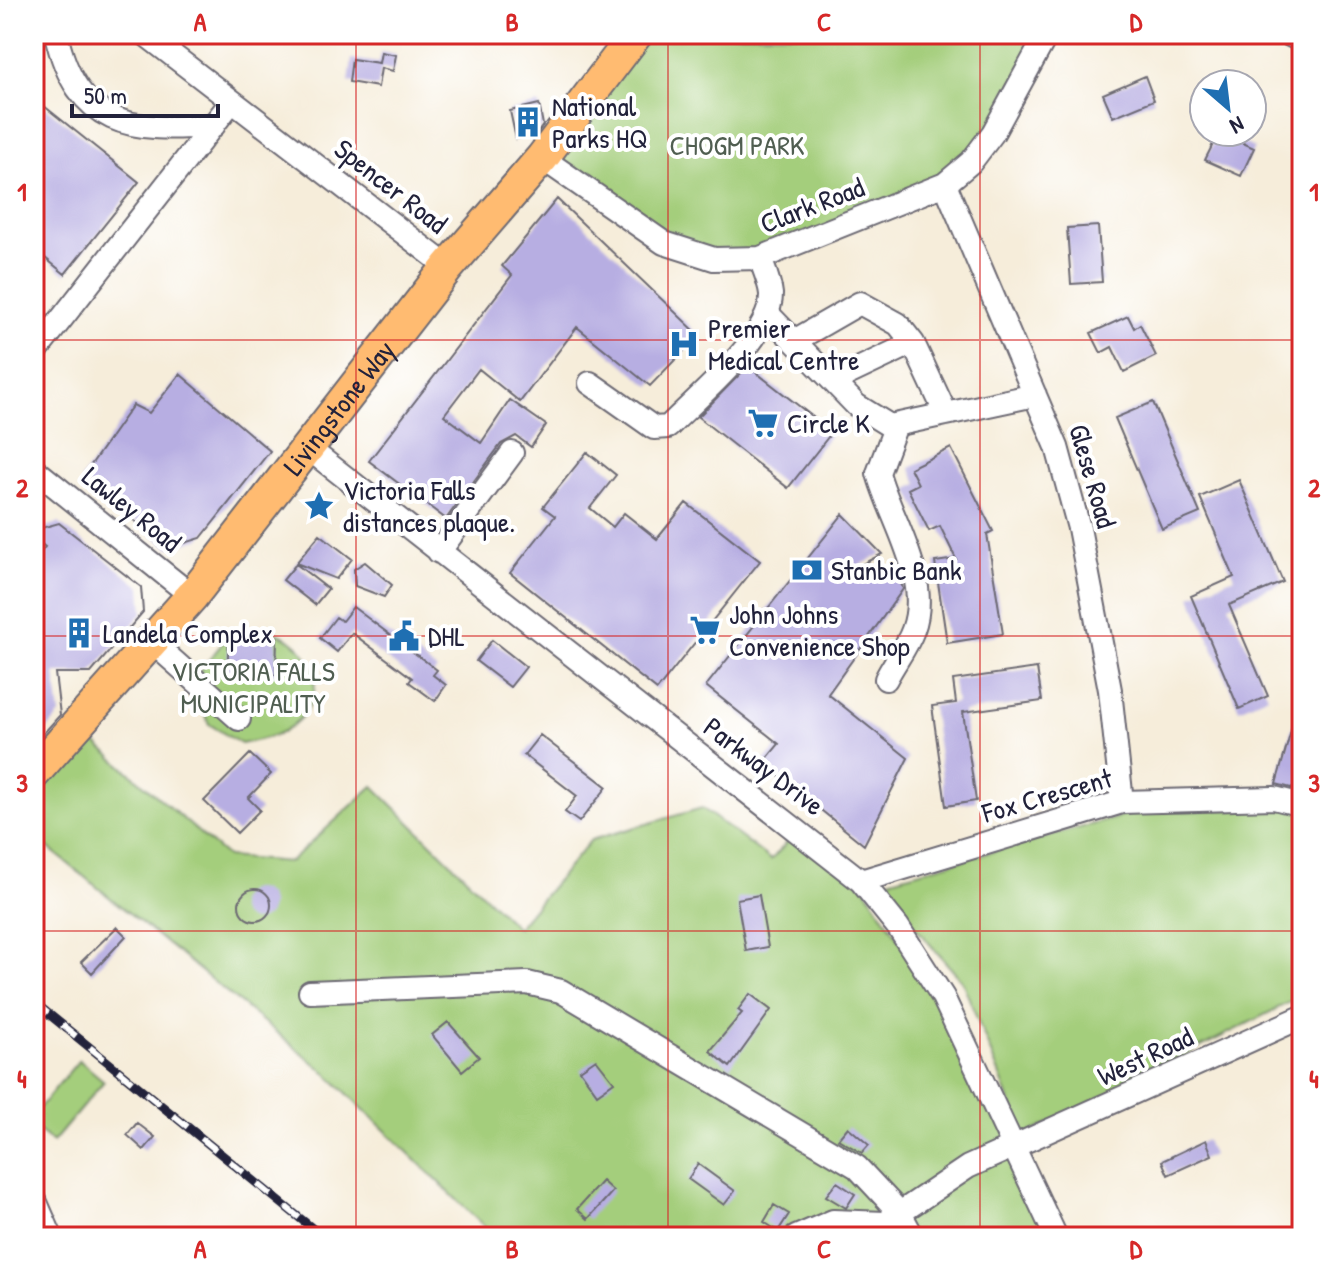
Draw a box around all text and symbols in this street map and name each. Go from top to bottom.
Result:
text: A [194,4,207,39]
text: B [505,4,519,39]
text: C [817,4,831,39]
text: D [1130,4,1143,39]
scale bar [72,68,218,118]
north arrow [1188,68,1268,148]
text: 50 m [84,79,127,111]
place label: National Parks HQ [552,87,648,157]
building icon: National Parks HQ [511,105,545,139]
text: N [1225,110,1250,142]
park label: CHOGM PARK [669,126,805,164]
street label: Spencer Road [327,130,455,242]
street label: Clark Road [755,168,870,242]
text: 1 [17,174,27,209]
text: 1 [1309,174,1319,209]
place label: Premier Medical Centre [708,309,859,379]
hospital icon: Premier Medical Centre [667,327,701,361]
street label: Livingstone Way [274,332,403,483]
place label: Circle K [787,404,870,442]
supermarket icon: Circle K [746,406,780,440]
street label: Glese Road [1060,420,1126,532]
street label: Lawley Road [75,457,190,561]
text: 2 [16,470,29,505]
text: 2 [1308,470,1321,505]
place label: Victoria Falls distances plaque. [343,471,515,541]
place icon: Victoria Falls distances plaque. [302,489,336,523]
place label: Stanbic Bank [831,551,962,589]
bank icon: Stanbic Bank [790,553,824,587]
place label: John Johns Convenience Shop [729,595,910,665]
supermarket icon: John Johns Convenience Shop [688,613,722,647]
place label: Landela Complex [103,614,273,652]
building icon: Landela Complex [62,616,96,650]
place label: DHL [428,617,465,655]
public building icon: DHL [387,619,421,653]
park label: VICTORIA FALLS MUNICIPALITY [171,652,335,722]
street label: Parkway Drive [696,708,832,824]
street label: Fox Crescent [977,758,1117,832]
text: 3 [16,765,28,800]
text: 3 [1308,765,1320,800]
street label: West Road [1091,1017,1199,1095]
text: 4 [17,1061,27,1096]
text: 4 [1309,1061,1319,1096]
text: A [194,1231,207,1266]
text: B [505,1231,519,1266]
text: C [817,1231,831,1266]
text: D [1130,1231,1143,1266]

